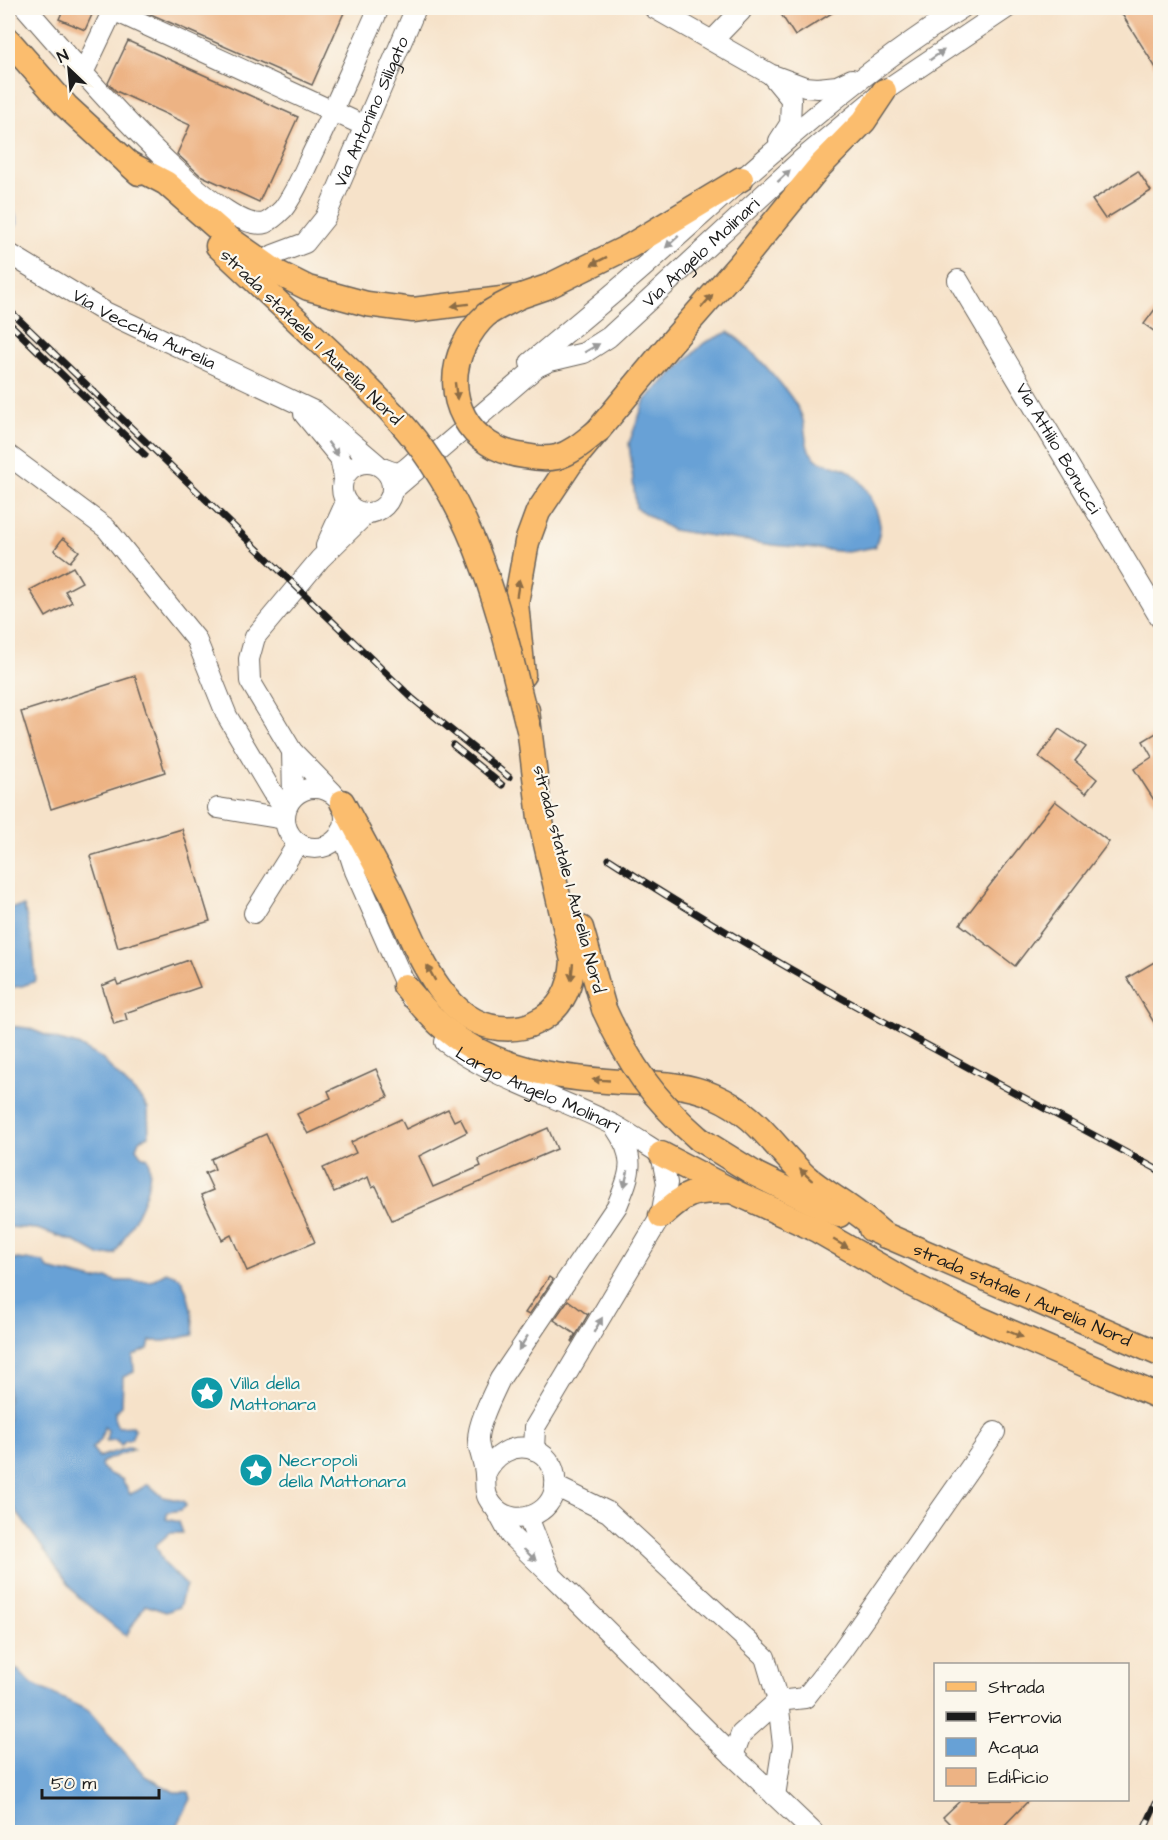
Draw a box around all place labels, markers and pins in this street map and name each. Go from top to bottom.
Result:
place label: Villa della Mattonara [230,1371,316,1417]
place icon: Villa della Mattonara [189,1375,225,1411]
place label: Necropoli della Mattonara [279,1448,406,1494]
place icon: Necropoli della Mattonara [238,1452,274,1488]

